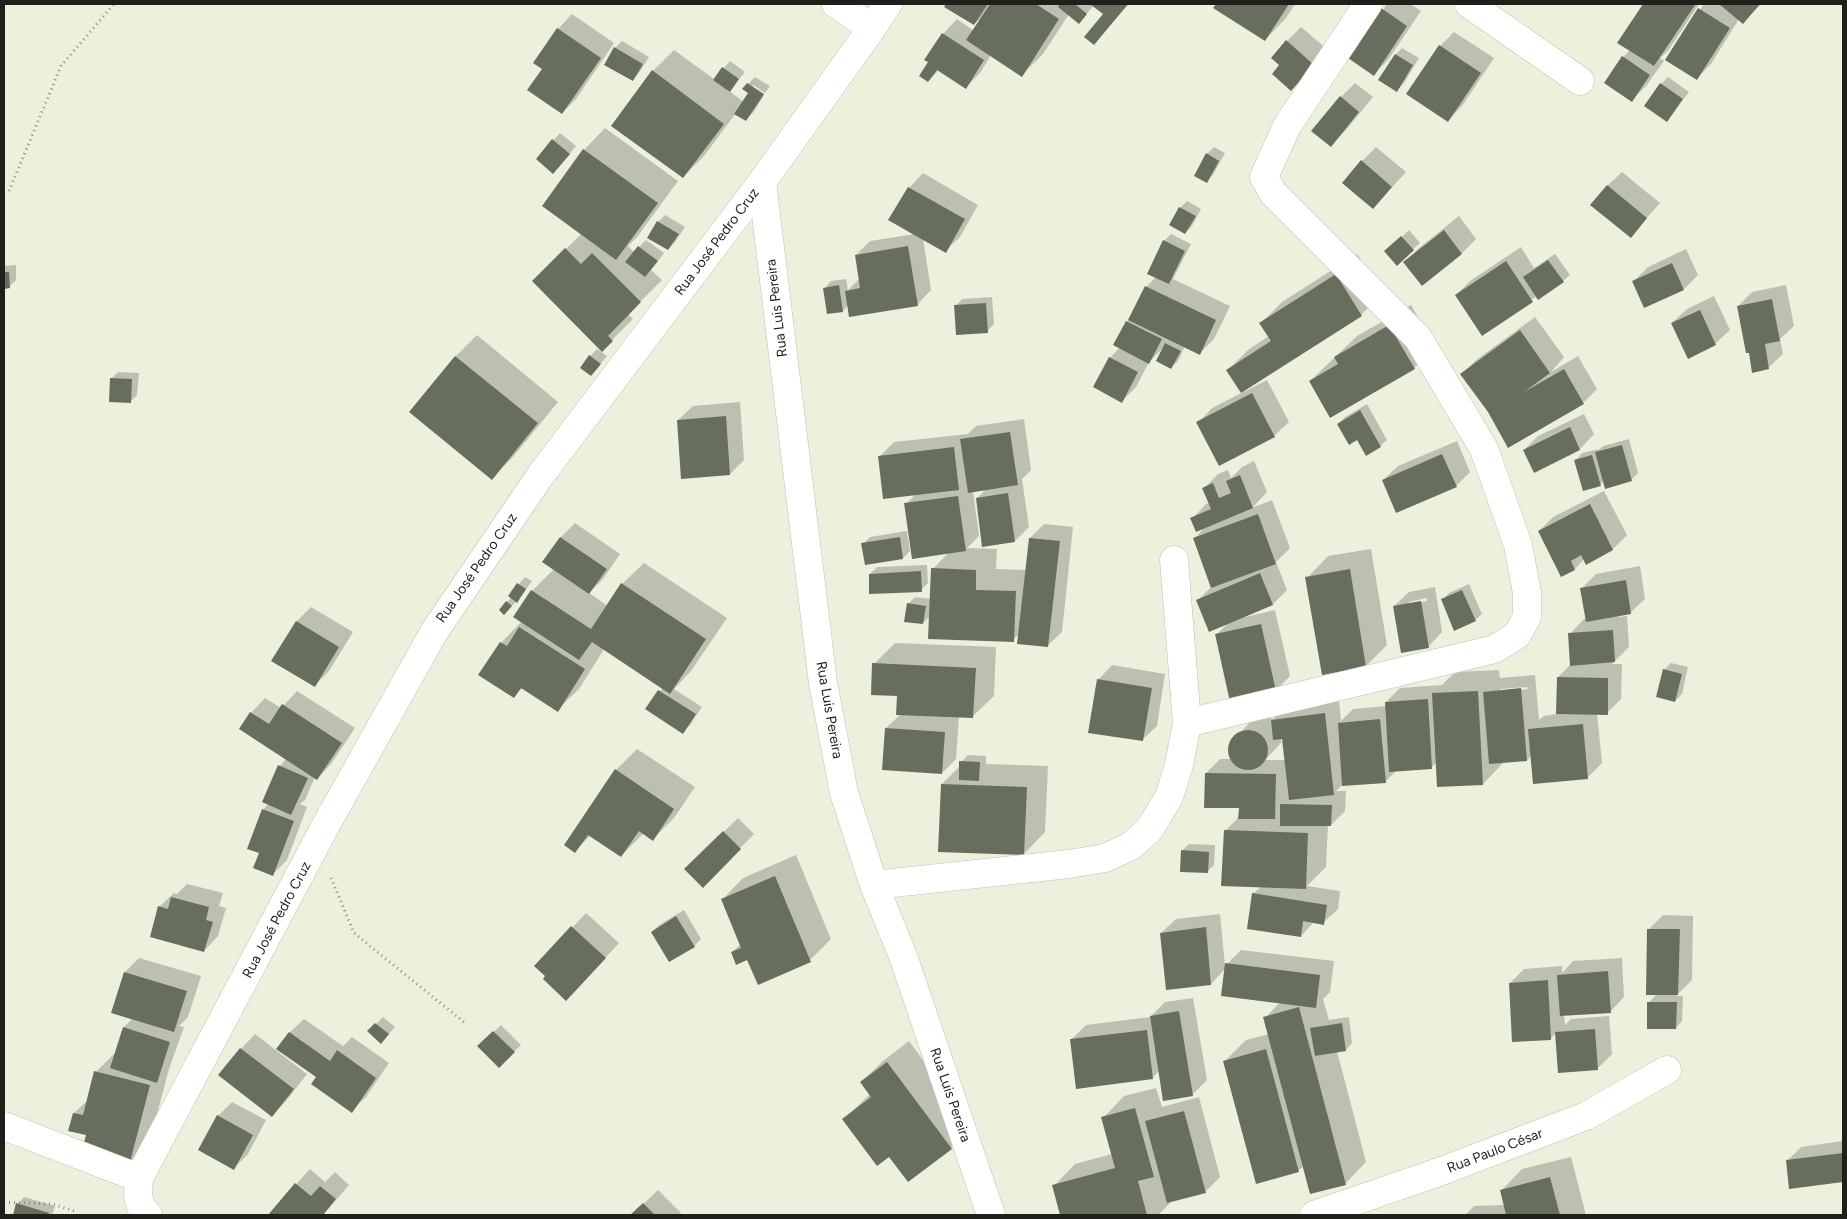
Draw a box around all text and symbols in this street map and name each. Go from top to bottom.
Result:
street label: Rua José Pedro Cruz [671,185,763,299]
street label: Rua Luis Pereira [763,258,791,358]
street label: Rua José Pedro Cruz [433,510,521,626]
street label: Rua Luis Pereira [812,660,846,760]
street label: Rua José Pedro Cruz [239,859,315,981]
street label: Rua Luis Pereira [926,1046,974,1144]
street label: Rua Paulo César [1445,1125,1545,1177]

